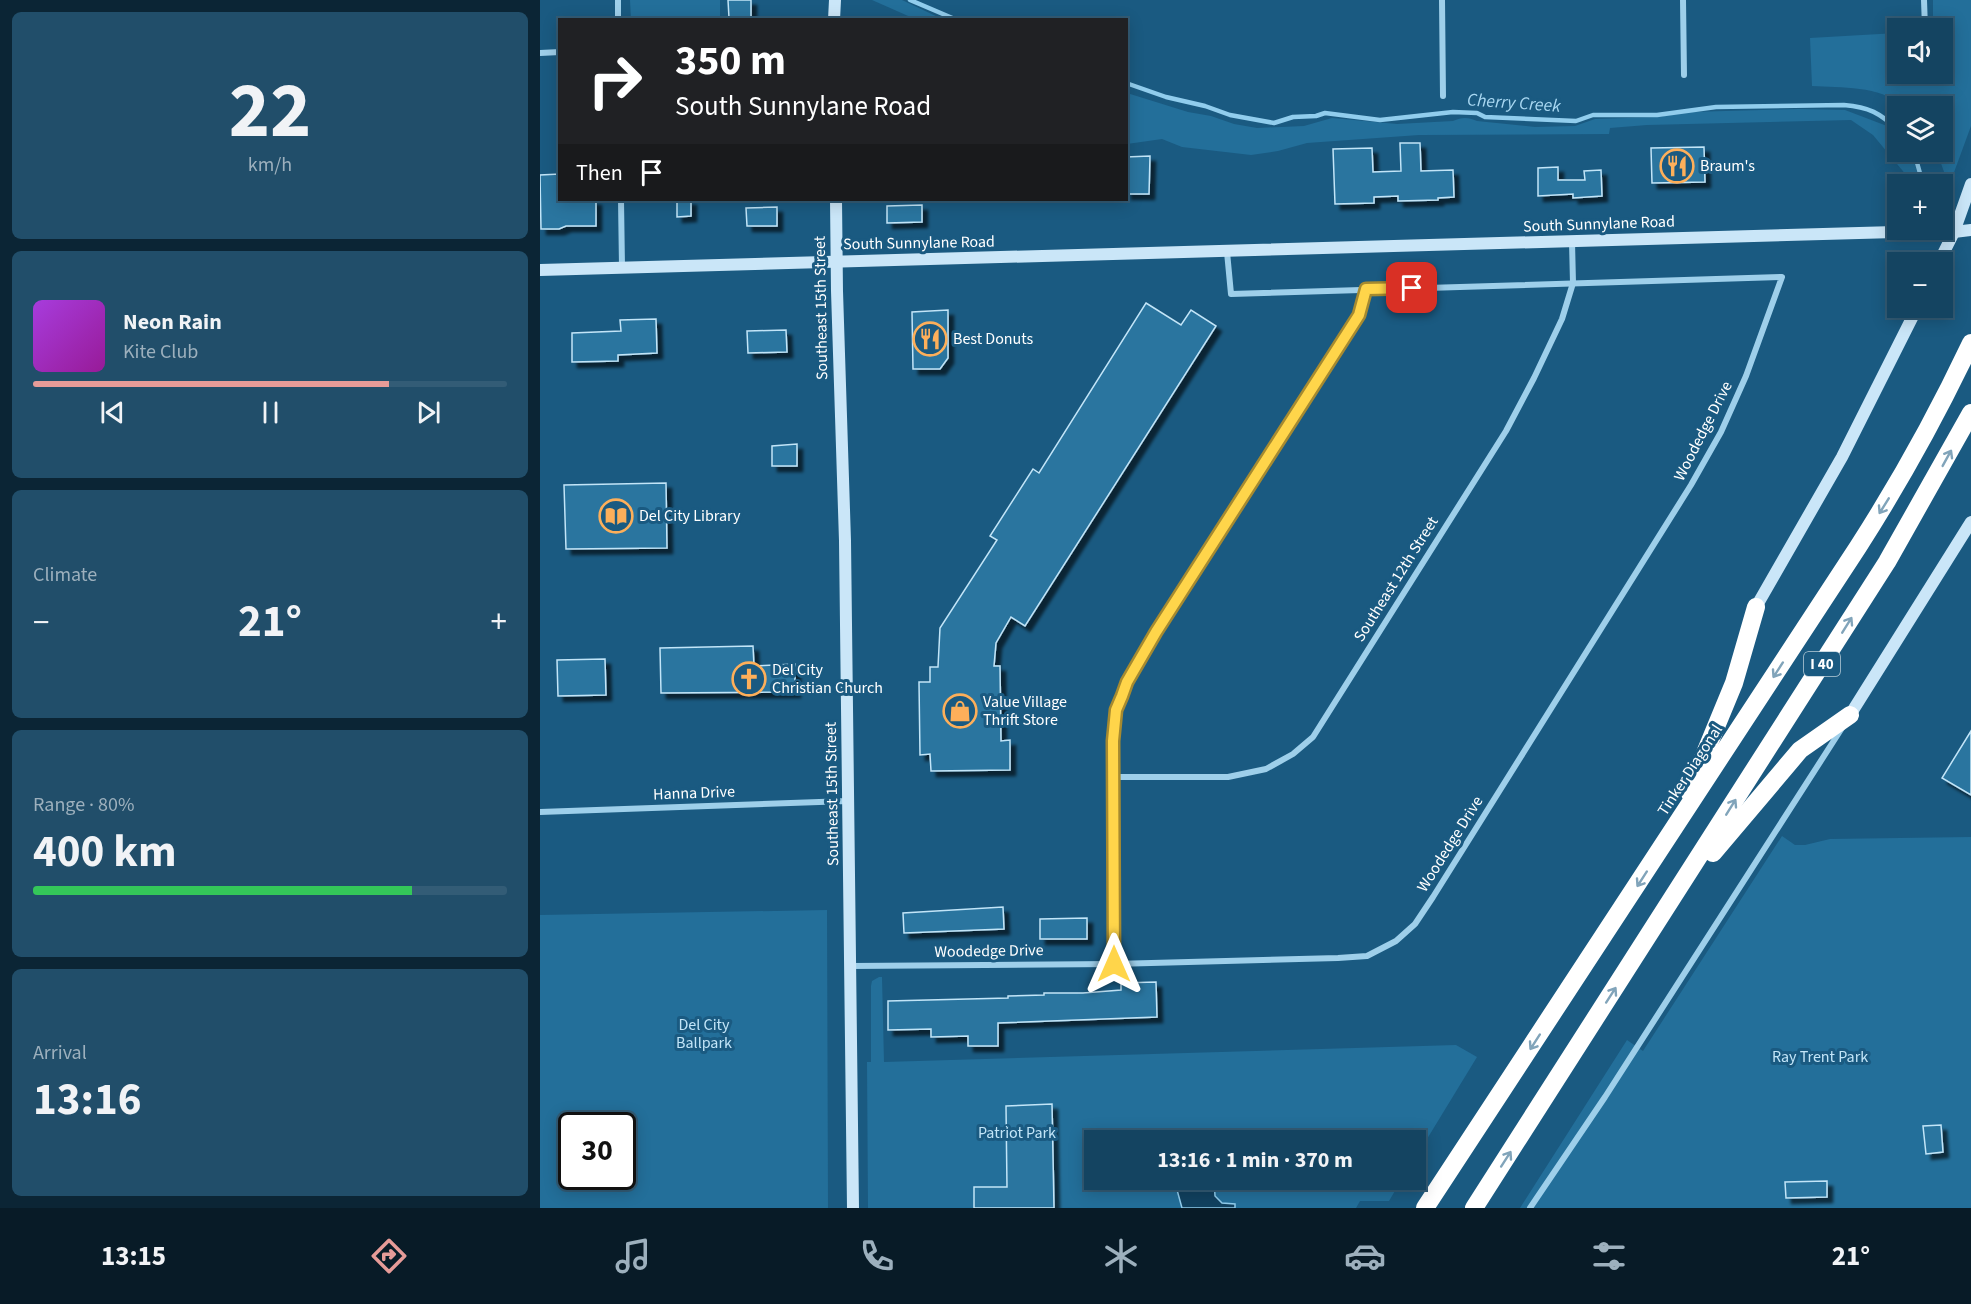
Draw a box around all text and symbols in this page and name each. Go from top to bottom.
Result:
map controls [1887,18,1953,318]
button: sound [1887,18,1953,84]
text: 350 m [675,31,786,91]
icon: right [576,42,654,120]
text: 22 [229,56,311,167]
text: South Sunnylane Road [675,87,931,126]
water label: Cherry Creek [1466,87,1562,119]
button: layers [1887,96,1953,162]
restaurant icon: Braum's [1659,148,1695,184]
text: km/h [248,151,292,179]
place label: Braum's [1700,155,1755,177]
icon: arrive [635,156,668,189]
text: Then [576,157,623,189]
button: + [1887,174,1953,240]
street label: South Sunnylane Road [1523,210,1675,238]
street label: South Sunnylane Road [843,231,995,255]
street label: Southeast 15th Street [809,235,833,380]
button: − [1887,252,1953,318]
pin [1386,262,1437,313]
icon: arrive [1395,271,1428,304]
text: Neon Rain [123,306,222,338]
restaurant icon: Best Donuts [912,321,948,357]
place label: Best Donuts [953,328,1034,350]
text: Kite Club [123,338,198,366]
street label: Woodedge Drive [1668,377,1738,485]
icon: previous [96,396,129,429]
icon: pause [254,396,287,429]
icon: next [412,396,445,429]
one-way arrow [1941,450,1953,467]
one-way arrow [1878,497,1890,514]
library icon: Del City Library [598,498,634,534]
place label: Del City Library [639,505,741,527]
street label: Southeast 12th Street [1348,512,1444,646]
text: Climate [33,561,97,589]
text: 21° [238,590,302,654]
text: − [33,599,49,646]
text: + [491,599,507,646]
one-way arrow [1841,617,1853,634]
road number: I 40 [1804,652,1840,676]
place label: Del City Christian Church [772,659,883,699]
church icon: Del City Christian Church [731,661,767,697]
one-way arrow [1772,661,1784,678]
place label: Value Village Thrift Store [983,691,1067,731]
shop icon: Value Village Thrift Store [942,693,978,729]
street label: Tinker Diagonal [1652,720,1728,820]
street label: Southeast 15th Street [820,721,844,866]
street label: Hanna Drive [653,781,735,805]
text: Range · 80% [33,791,134,819]
street label: Woodedge Drive [1412,792,1488,896]
one-way arrow [1725,800,1737,816]
text: 400 km [33,820,177,884]
one-way arrow [1636,870,1648,887]
position arrow [1082,932,1146,996]
street label: Woodedge Drive [934,939,1044,963]
one-way arrow [1606,987,1618,1004]
park label: Del City Ballpark [676,1014,732,1054]
one-way arrow [1528,1033,1540,1050]
text: Arrival [33,1039,87,1067]
park label: Ray Trent Park [1772,1046,1868,1068]
text: 13:16 [33,1068,142,1132]
speed limit sign: 30 [558,1112,636,1190]
park label: Patriot Park [978,1122,1056,1144]
text: 13:16 · 1 min · 370 m [1157,1144,1353,1176]
one-way arrow [1500,1151,1512,1168]
icon: directions [368,1235,410,1277]
icon: music [612,1235,654,1277]
icon: phone [856,1235,898,1277]
icon: climate [1100,1235,1142,1277]
icon: car [1344,1235,1386,1277]
icon: filters [1588,1235,1630,1277]
text: 13:15 [101,1237,166,1276]
text: 21° [1832,1237,1870,1276]

